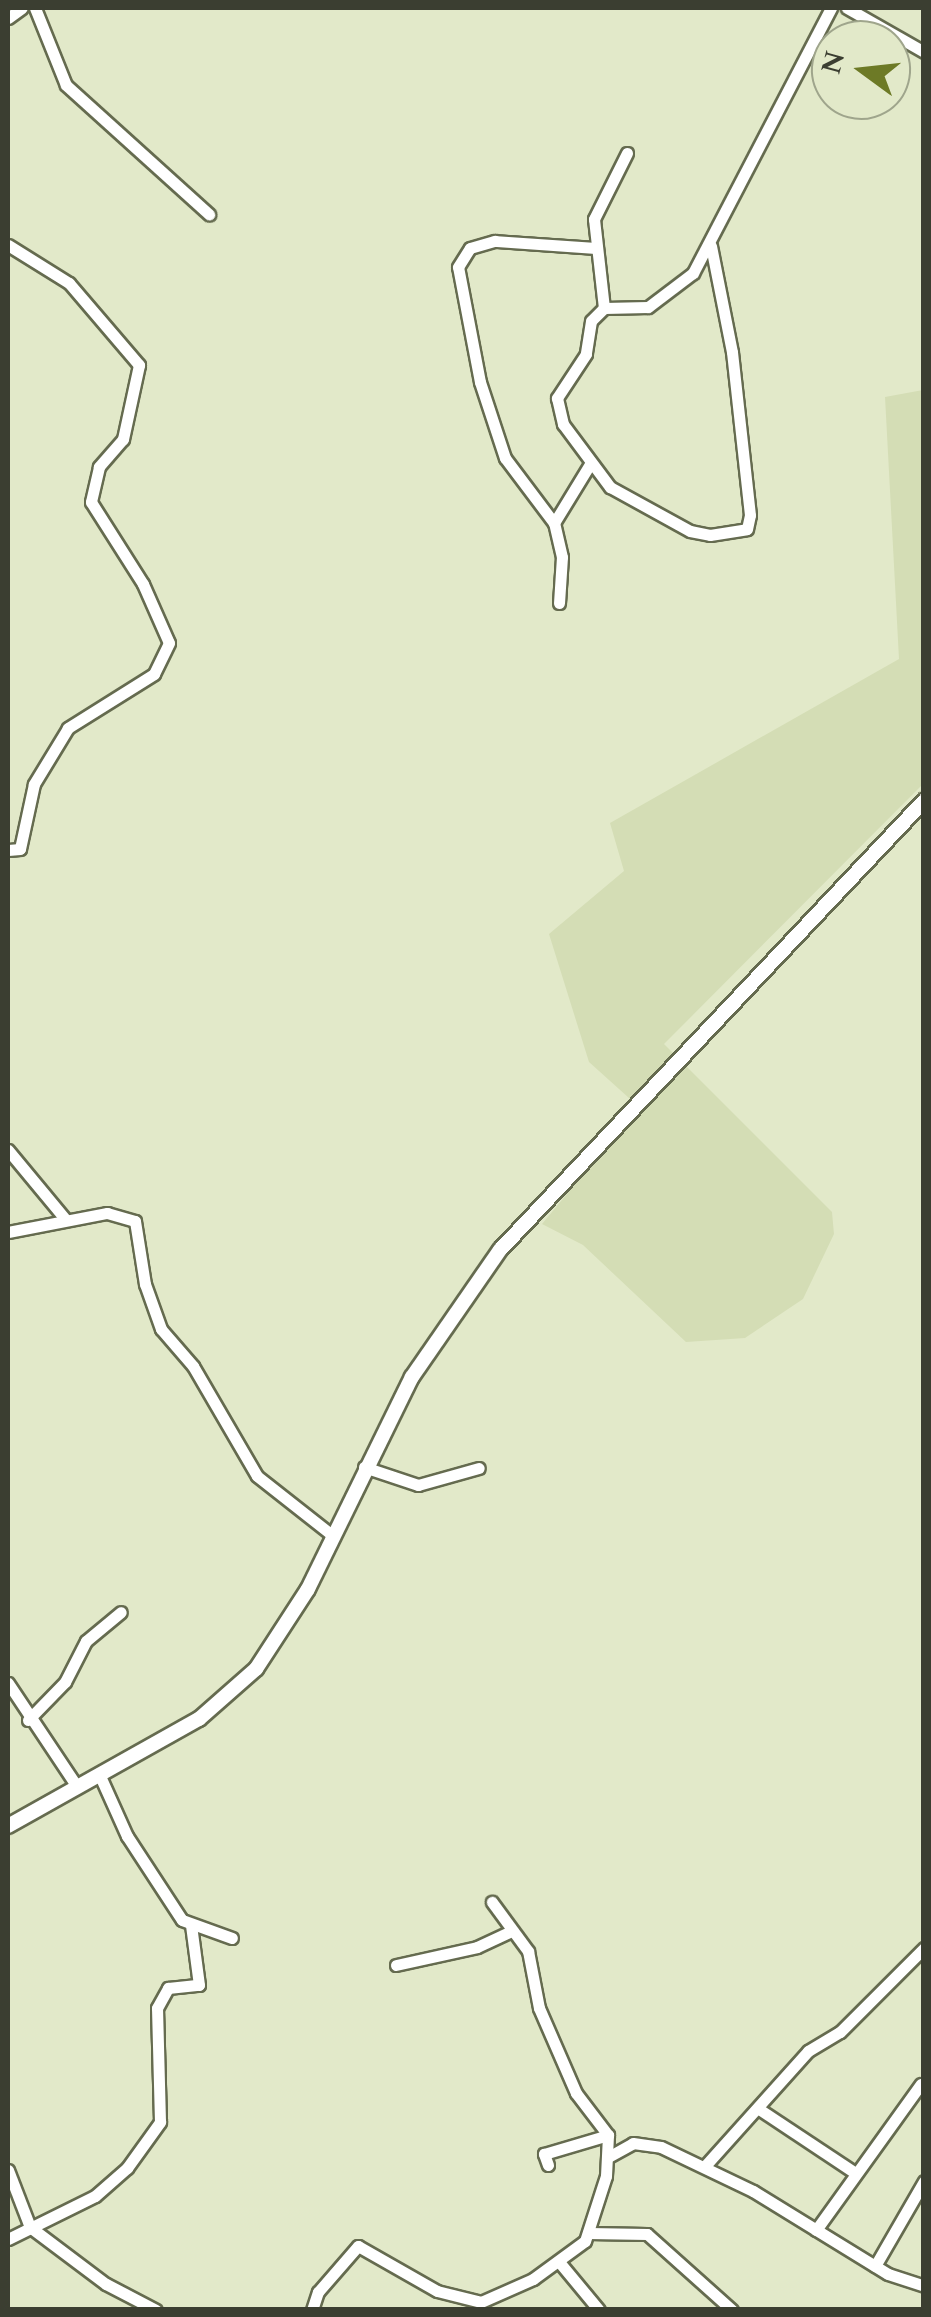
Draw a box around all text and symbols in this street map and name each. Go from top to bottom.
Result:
north arrow [811,20,911,120]
text: N [810,46,857,79]

